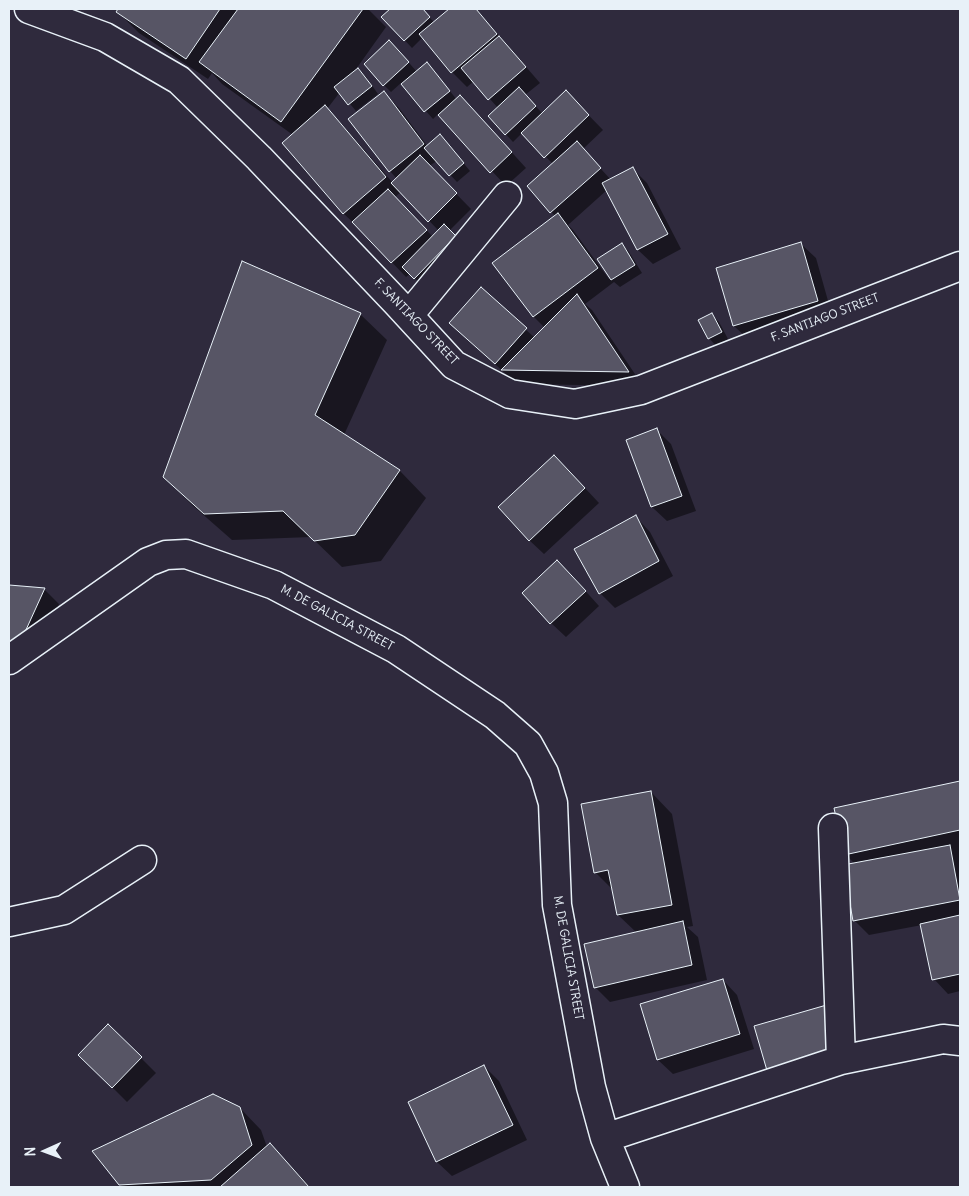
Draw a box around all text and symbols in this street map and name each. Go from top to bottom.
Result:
street label: F. SANTIAGO STREET [371,276,461,368]
street label: F. SANTIAGO STREET [769,291,881,345]
street label: M. DE GALICIA STREET [278,582,396,654]
street label: M. DE GALICIA STREET [550,895,586,1021]
north arrow [20,1126,70,1176]
text: N [21,1146,39,1157]

